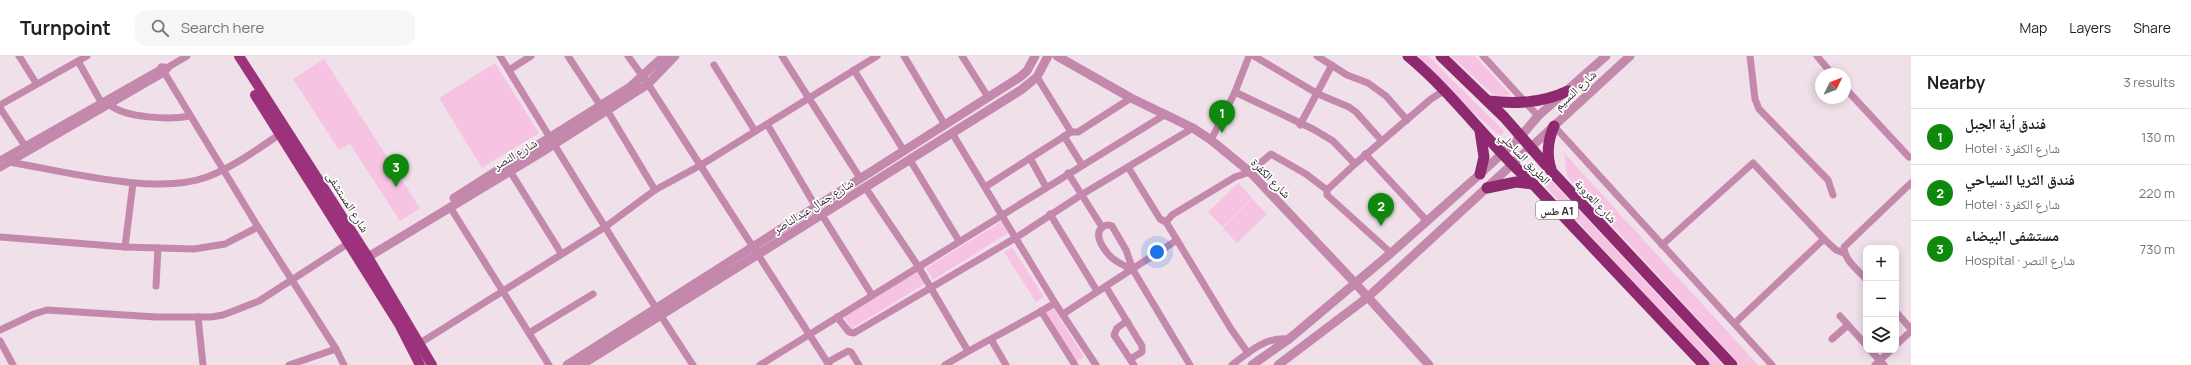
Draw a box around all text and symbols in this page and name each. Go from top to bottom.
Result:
search box [135,10,415,46]
text: Turnpoint [20,15,111,41]
icon: search [149,17,171,39]
text: Search here [181,17,264,38]
text: Map [2019,18,2047,37]
text: Layers [2069,18,2111,37]
text: Share [2133,18,2171,37]
street label: شارع النسيم [1550,66,1600,114]
north arrow [1815,68,1851,104]
text: Nearby [1927,71,1985,94]
text: 3 results [2123,73,2175,91]
pin: 1 [1209,100,1235,133]
text: فندق أية الجبل [1965,113,2046,134]
street label: الطريق الساحلي [1494,128,1555,190]
text: 1 [1937,128,1943,146]
text: 130 m [2141,128,2175,146]
street label: شارع النصر [489,134,540,174]
text: Hotel · شارع الكفرة [1965,139,2060,157]
pin: 3 [383,154,409,187]
street label: شارع الكفرة [1247,154,1295,202]
street label: شارع المستشفى [323,168,373,236]
text: فندق الثريا السياحي [1965,169,2075,190]
street label: شارع جمال عبدالناصر [769,174,857,238]
street label: شارع العروبة [1571,175,1621,227]
text: 2 [1936,184,1944,202]
text: 220 m [2139,184,2175,202]
pin: 2 [1368,193,1394,226]
text: Hotel · شارع الكفرة [1965,195,2060,213]
road number: طس A1 [1536,201,1578,219]
text: مستشفى البيضاء [1965,225,2059,246]
text: 3 [1936,240,1944,258]
text: 730 m [2140,240,2175,258]
your location [1147,242,1167,262]
map controls [1863,245,1899,353]
button: + [1863,245,1899,281]
text: Hospital · شارع النصر [1965,251,2075,269]
button: − [1863,281,1899,317]
button: layers [1863,317,1899,353]

